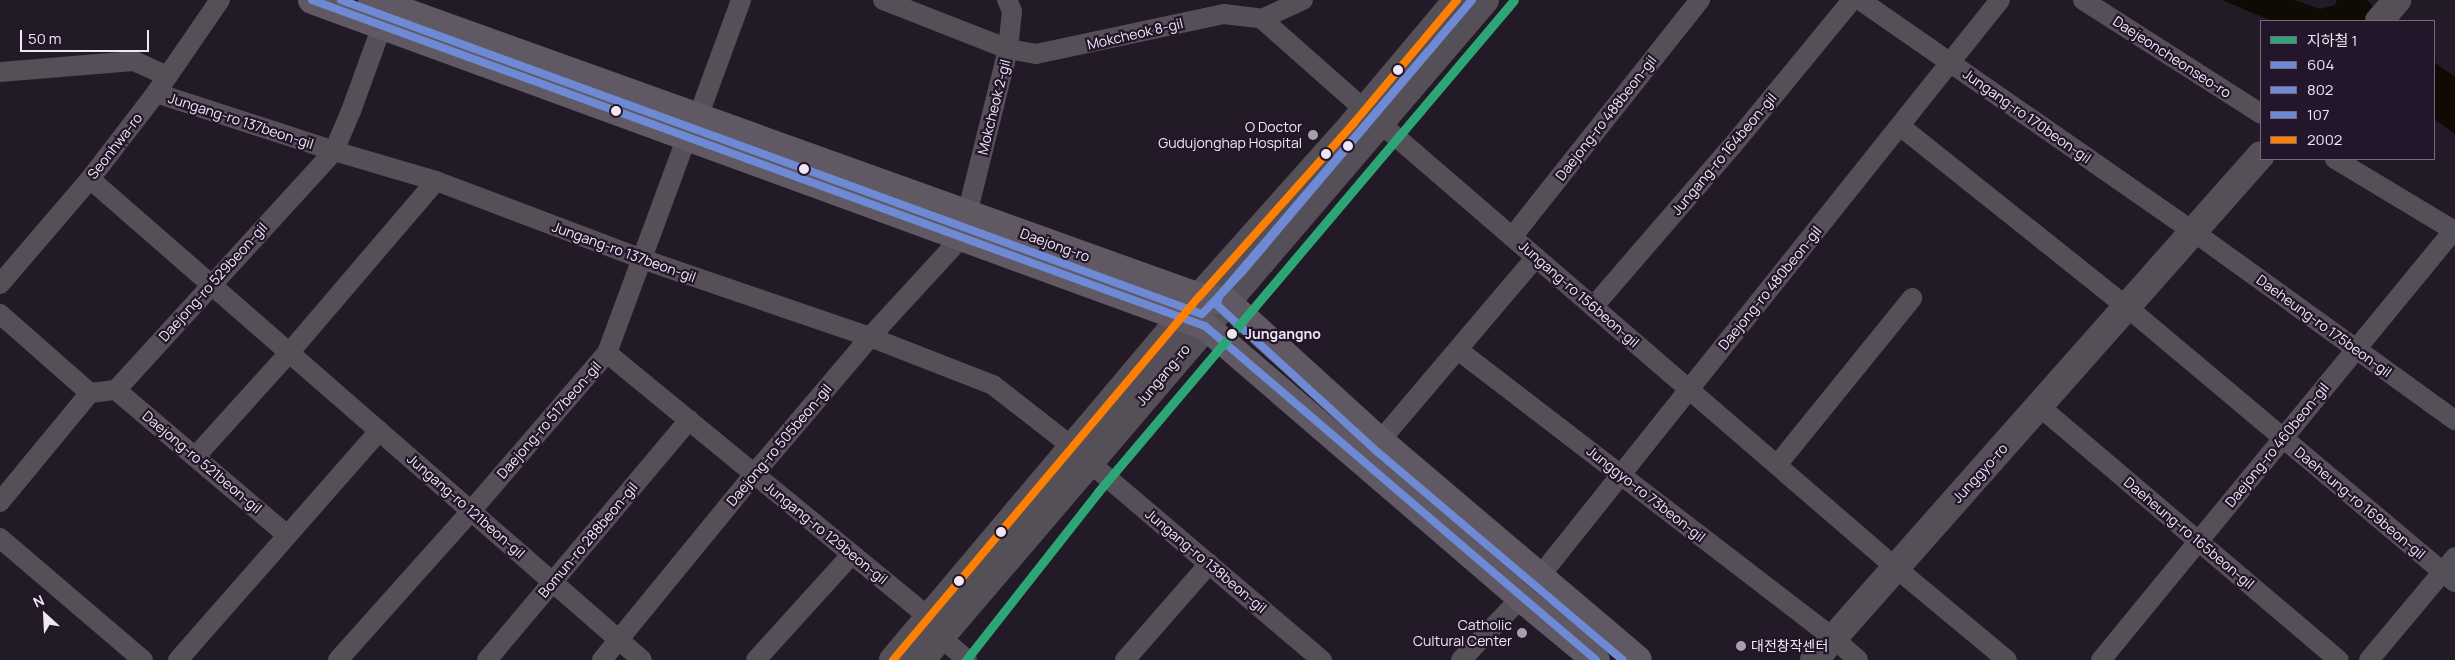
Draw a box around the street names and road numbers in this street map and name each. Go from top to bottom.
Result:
street label: Daejeoncheonseo-ro [2110,13,2234,101]
street label: Mokcheok 8-gil [1085,15,1185,53]
street label: Daejong-ro 488beon-gil [1552,52,1660,184]
street label: Mokcheok 2-gil [974,58,1014,156]
street label: Jungang-ro 170beon-gil [1960,65,2094,167]
street label: Jungang-ro 137beon-gil [166,90,316,152]
street label: Jungang-ro 164beon-gil [1668,90,1780,218]
street label: Seonhwa-ro [84,110,146,182]
street label: Jungang-ro 137beon-gil [550,218,698,286]
street label: Daejong-ro 529beon-gil [155,219,271,345]
street label: Daejong-ro 480beon-gil [1715,223,1825,353]
street label: Daejong-ro [1018,225,1092,265]
street label: Jungang-ro 156beon-gil [1516,237,1642,351]
street label: Daeheung-ro 175beon-gil [2253,271,2395,381]
street label: Jungang-ro [1133,341,1193,409]
street label: Daejong-ro 517beon-gil [493,358,605,482]
street label: Daejong-ro 460beon-gil [2222,380,2332,510]
street label: Daejong-ro 505beon-gil [723,381,835,509]
street label: Daejong-ro 521beon-gil [139,407,265,517]
street label: Junggyo-ro [1949,440,2011,506]
street label: Junggyo-ro 73beon-gil [1584,443,1708,545]
street label: Daeheung-ro 169beon-gil [2291,443,2429,563]
street label: Jungang-ro 121beon-gil [404,450,528,562]
street label: Daeheung-ro 165beon-gil [2121,474,2257,592]
street label: Jungang-ro 129beon-gil [761,478,891,588]
street label: Bomun-ro 288beon-gil [535,479,641,601]
street label: Jungang-ro 138beon-gil [1142,505,1270,617]

